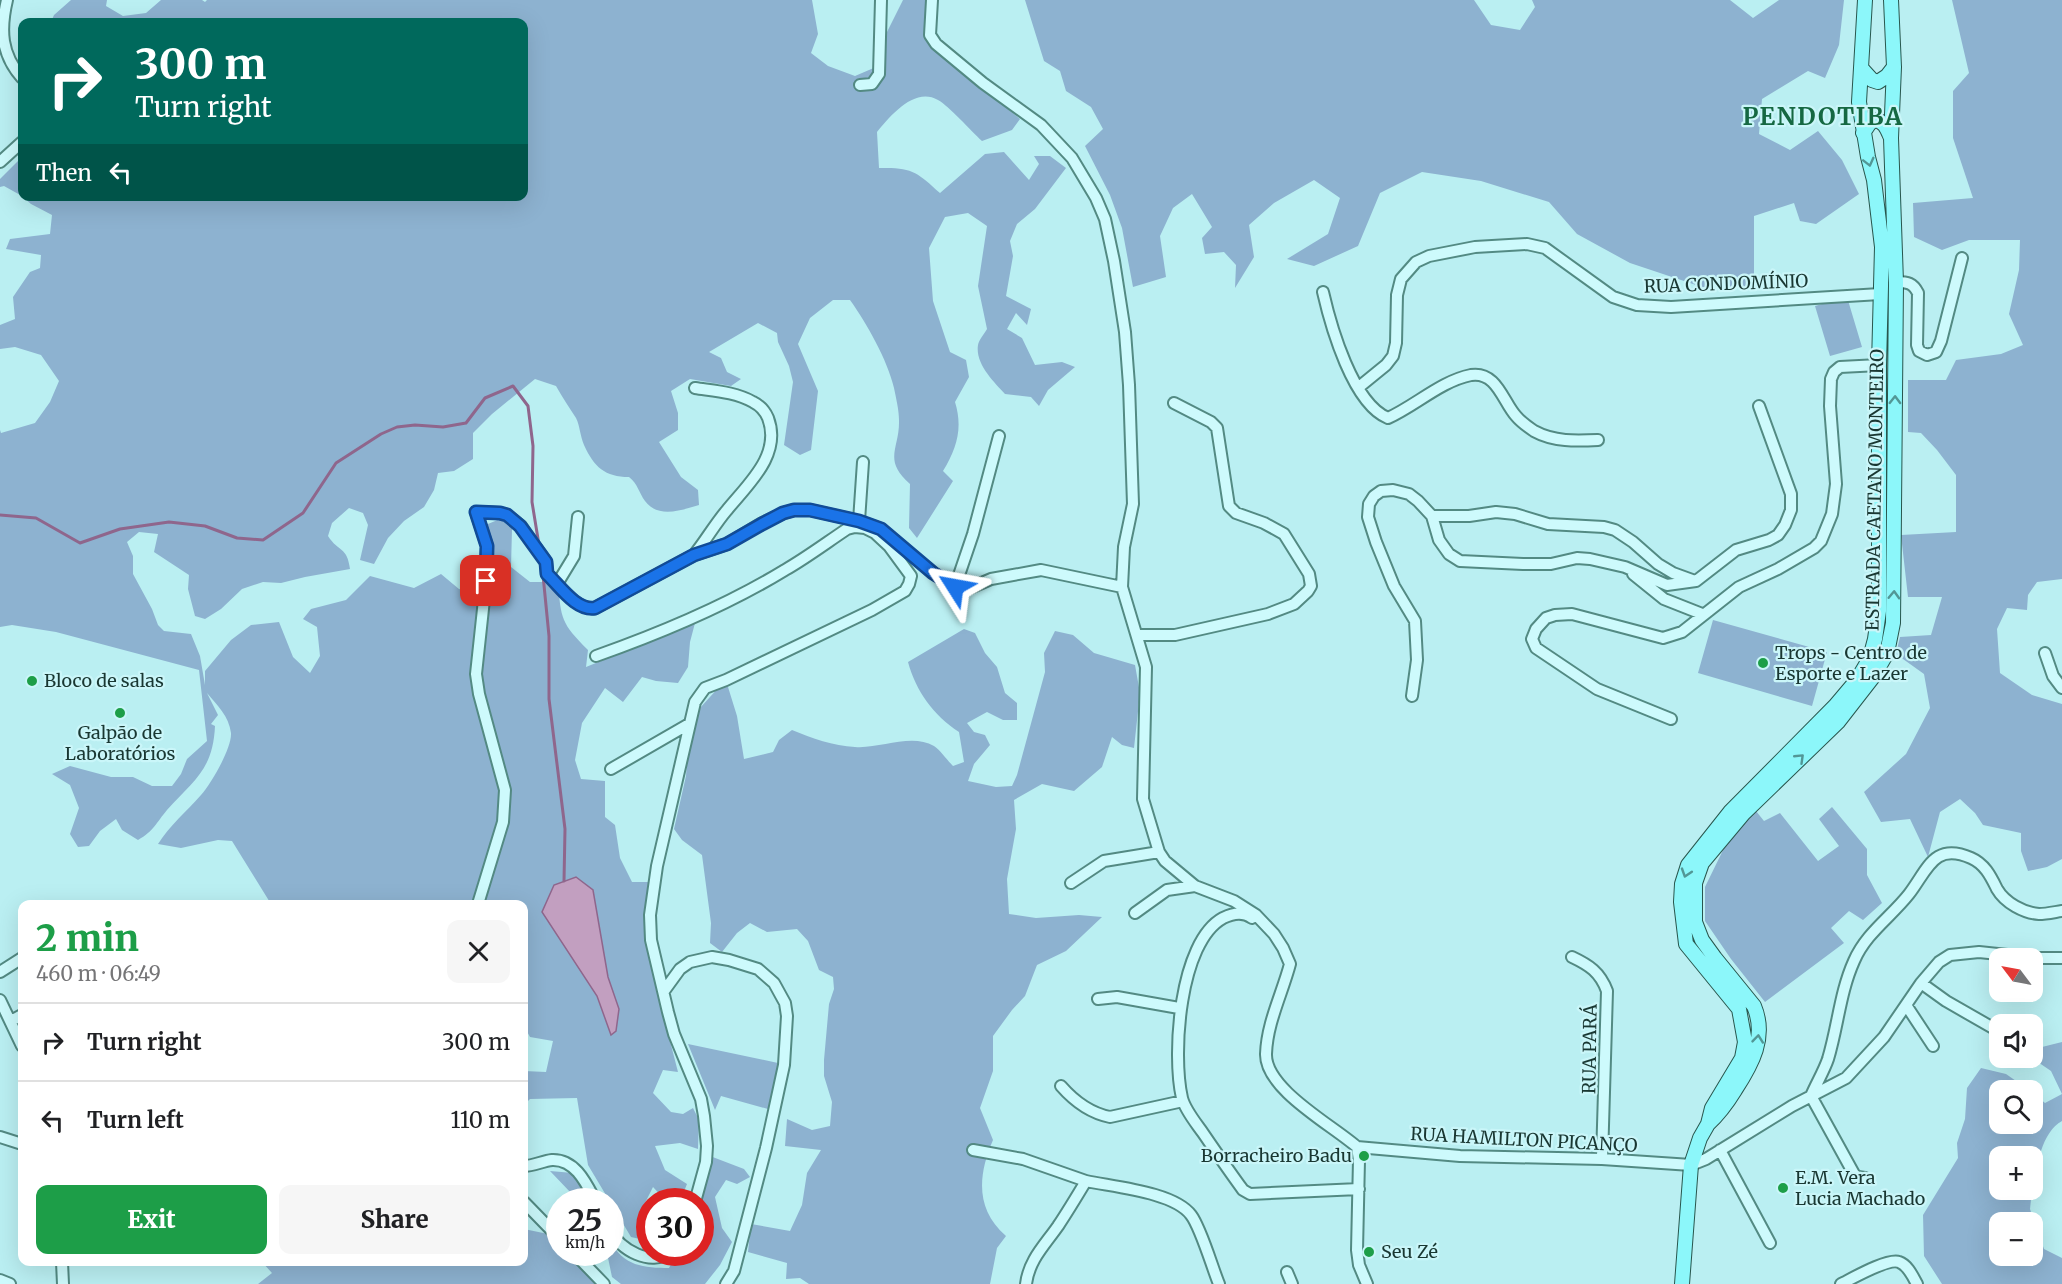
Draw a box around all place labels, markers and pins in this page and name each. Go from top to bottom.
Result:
pin [460,555,511,606]
place label: Trops - Centro de Esporte e Lazer [1775,641,1927,685]
marker: Trops - Centro de Esporte e Lazer [1756,656,1770,670]
place label: Bloco de salas [44,669,164,692]
marker: Bloco de salas [25,674,39,688]
marker: Galpão de Laboratórios [113,706,127,720]
place label: Galpão de Laboratórios [65,721,175,765]
place label: Borracheiro Badu [1201,1144,1352,1167]
marker: Borracheiro Badu [1357,1149,1371,1163]
place label: E.M. Vera Lucia Machado [1795,1166,1925,1210]
marker: E.M. Vera Lucia Machado [1776,1181,1790,1195]
place label: Seu Zé [1381,1240,1438,1263]
marker: Seu Zé [1362,1245,1376,1259]

